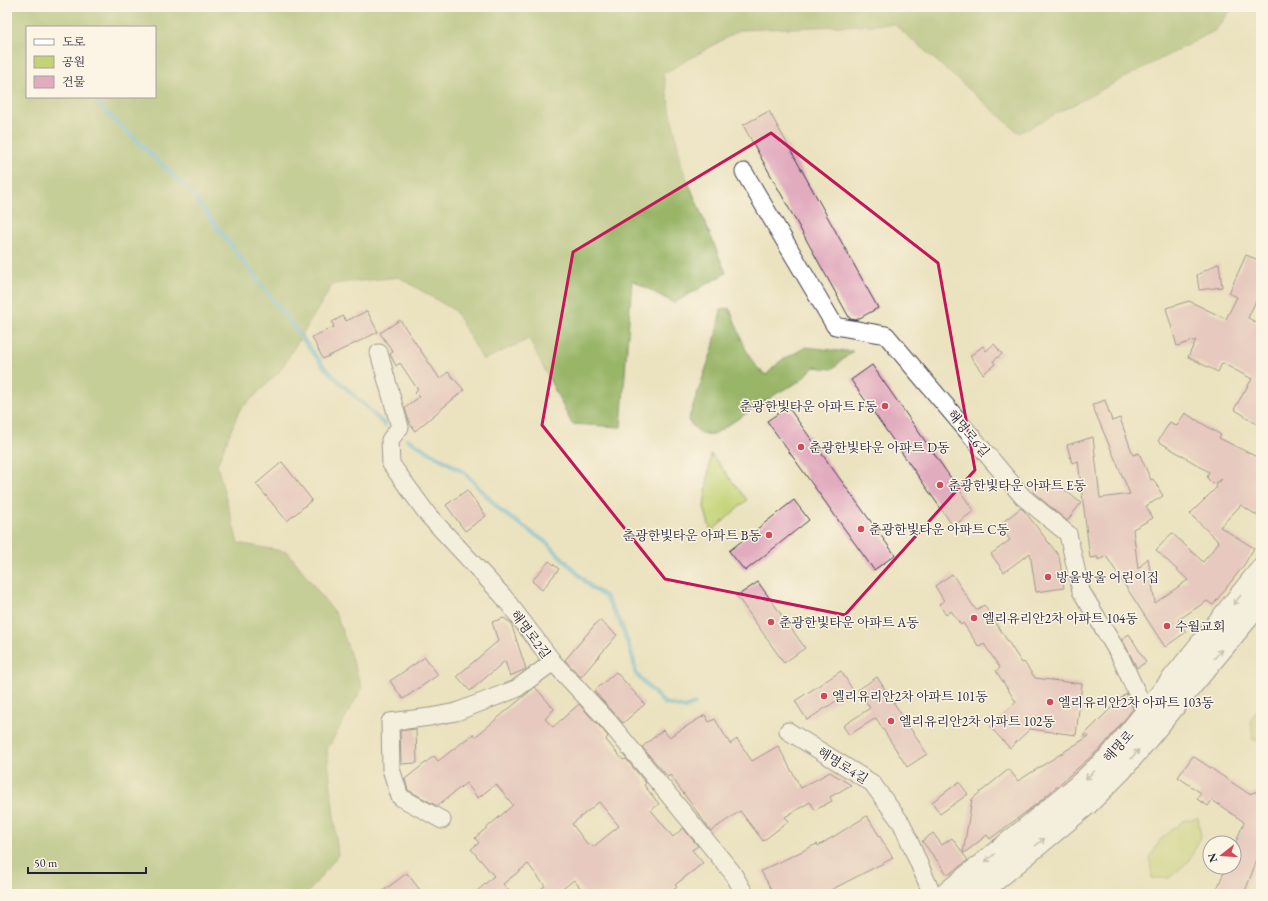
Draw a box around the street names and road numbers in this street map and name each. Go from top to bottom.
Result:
street label: 해명로6길 [944,406,993,460]
street label: 해명로2길 [507,607,554,662]
street label: 해명로 [1099,726,1138,766]
street label: 해명로4길 [814,743,871,788]

